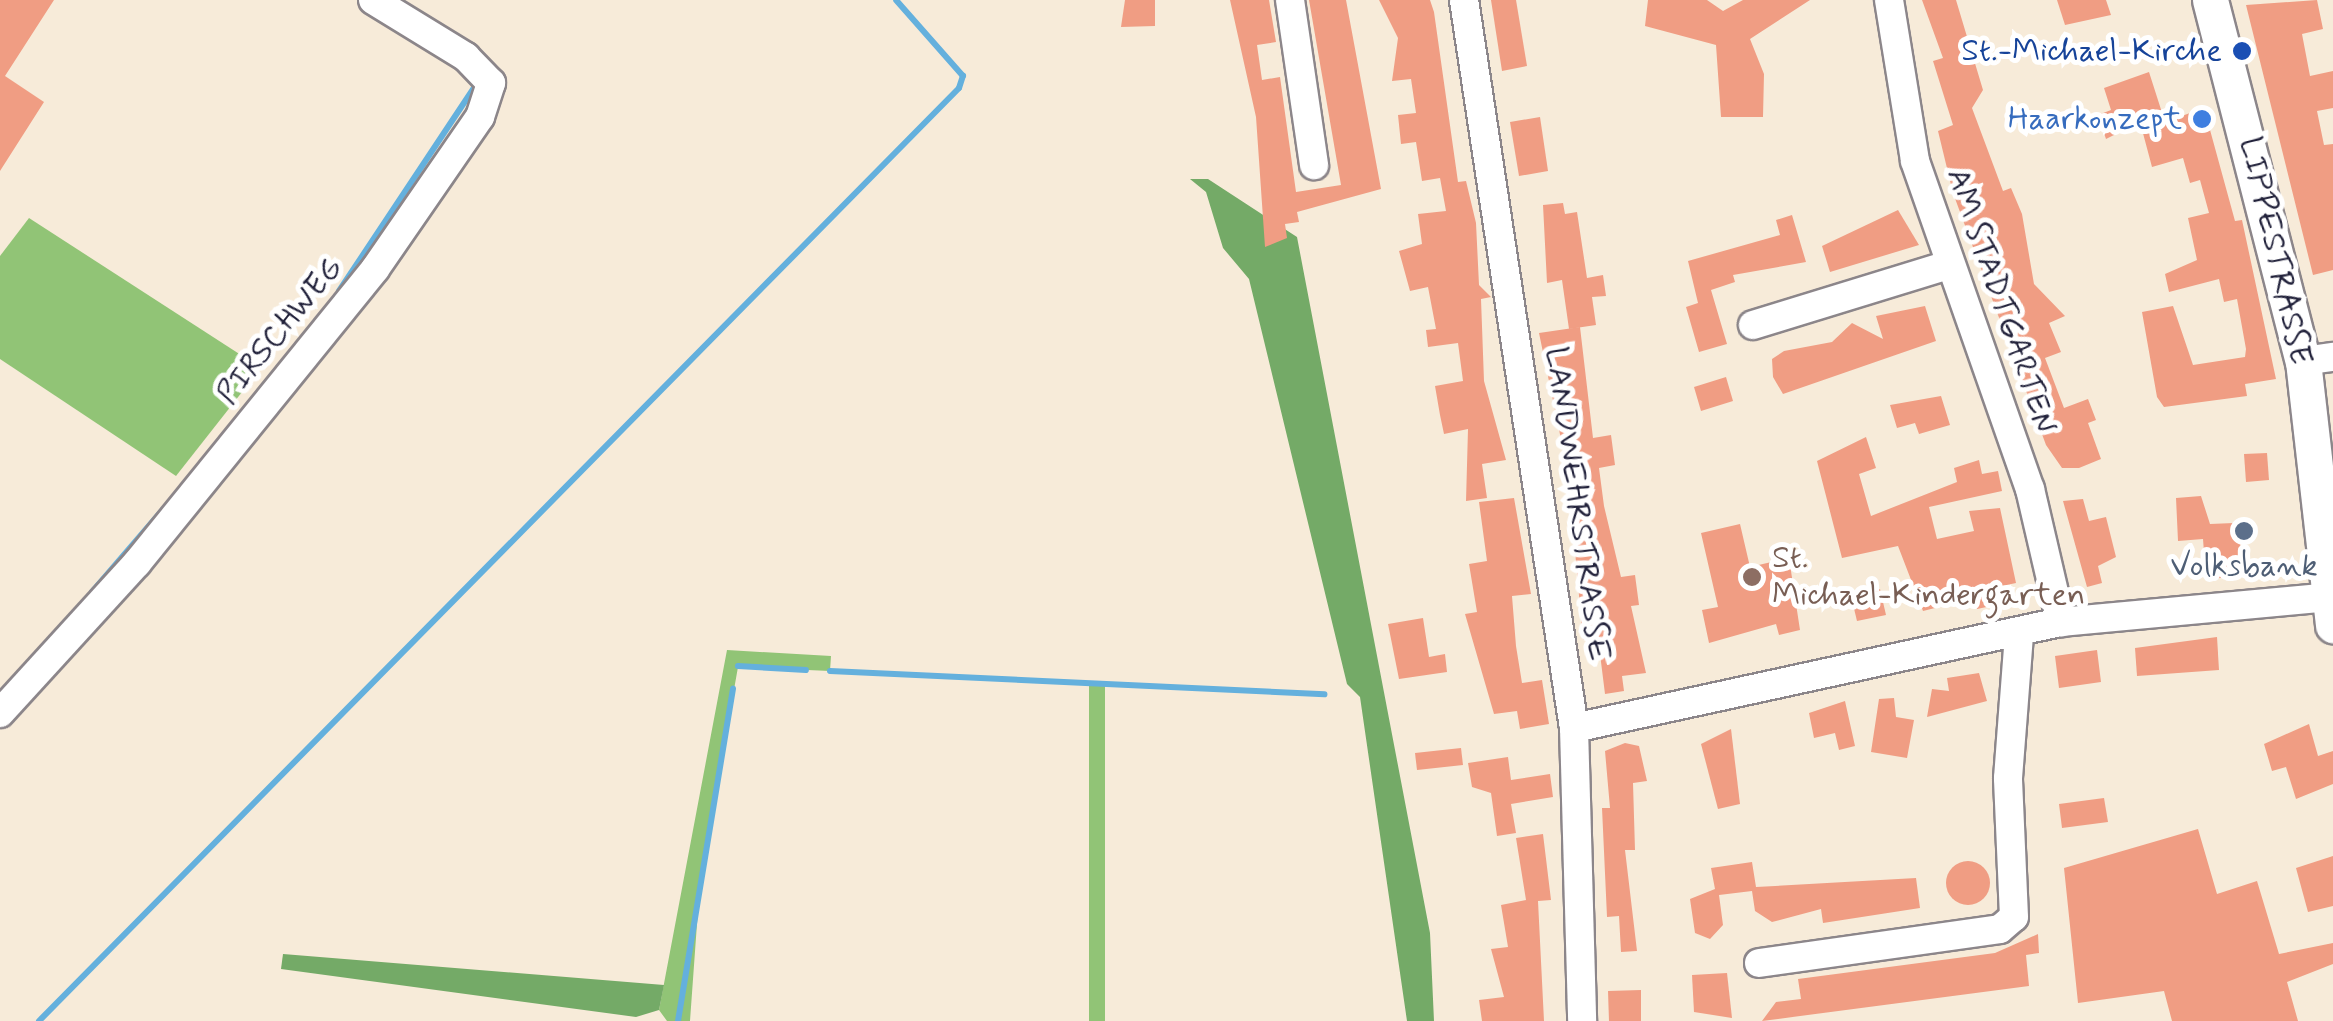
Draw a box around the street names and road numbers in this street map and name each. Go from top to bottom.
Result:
street label: LIPPESTRASSE [2230,133,2320,369]
street label: AM STADTGARTEN [1938,164,2064,438]
street label: PIRSCHWEG [209,249,351,413]
street label: LANDWEHRSTRASSE [1536,345,1618,663]

